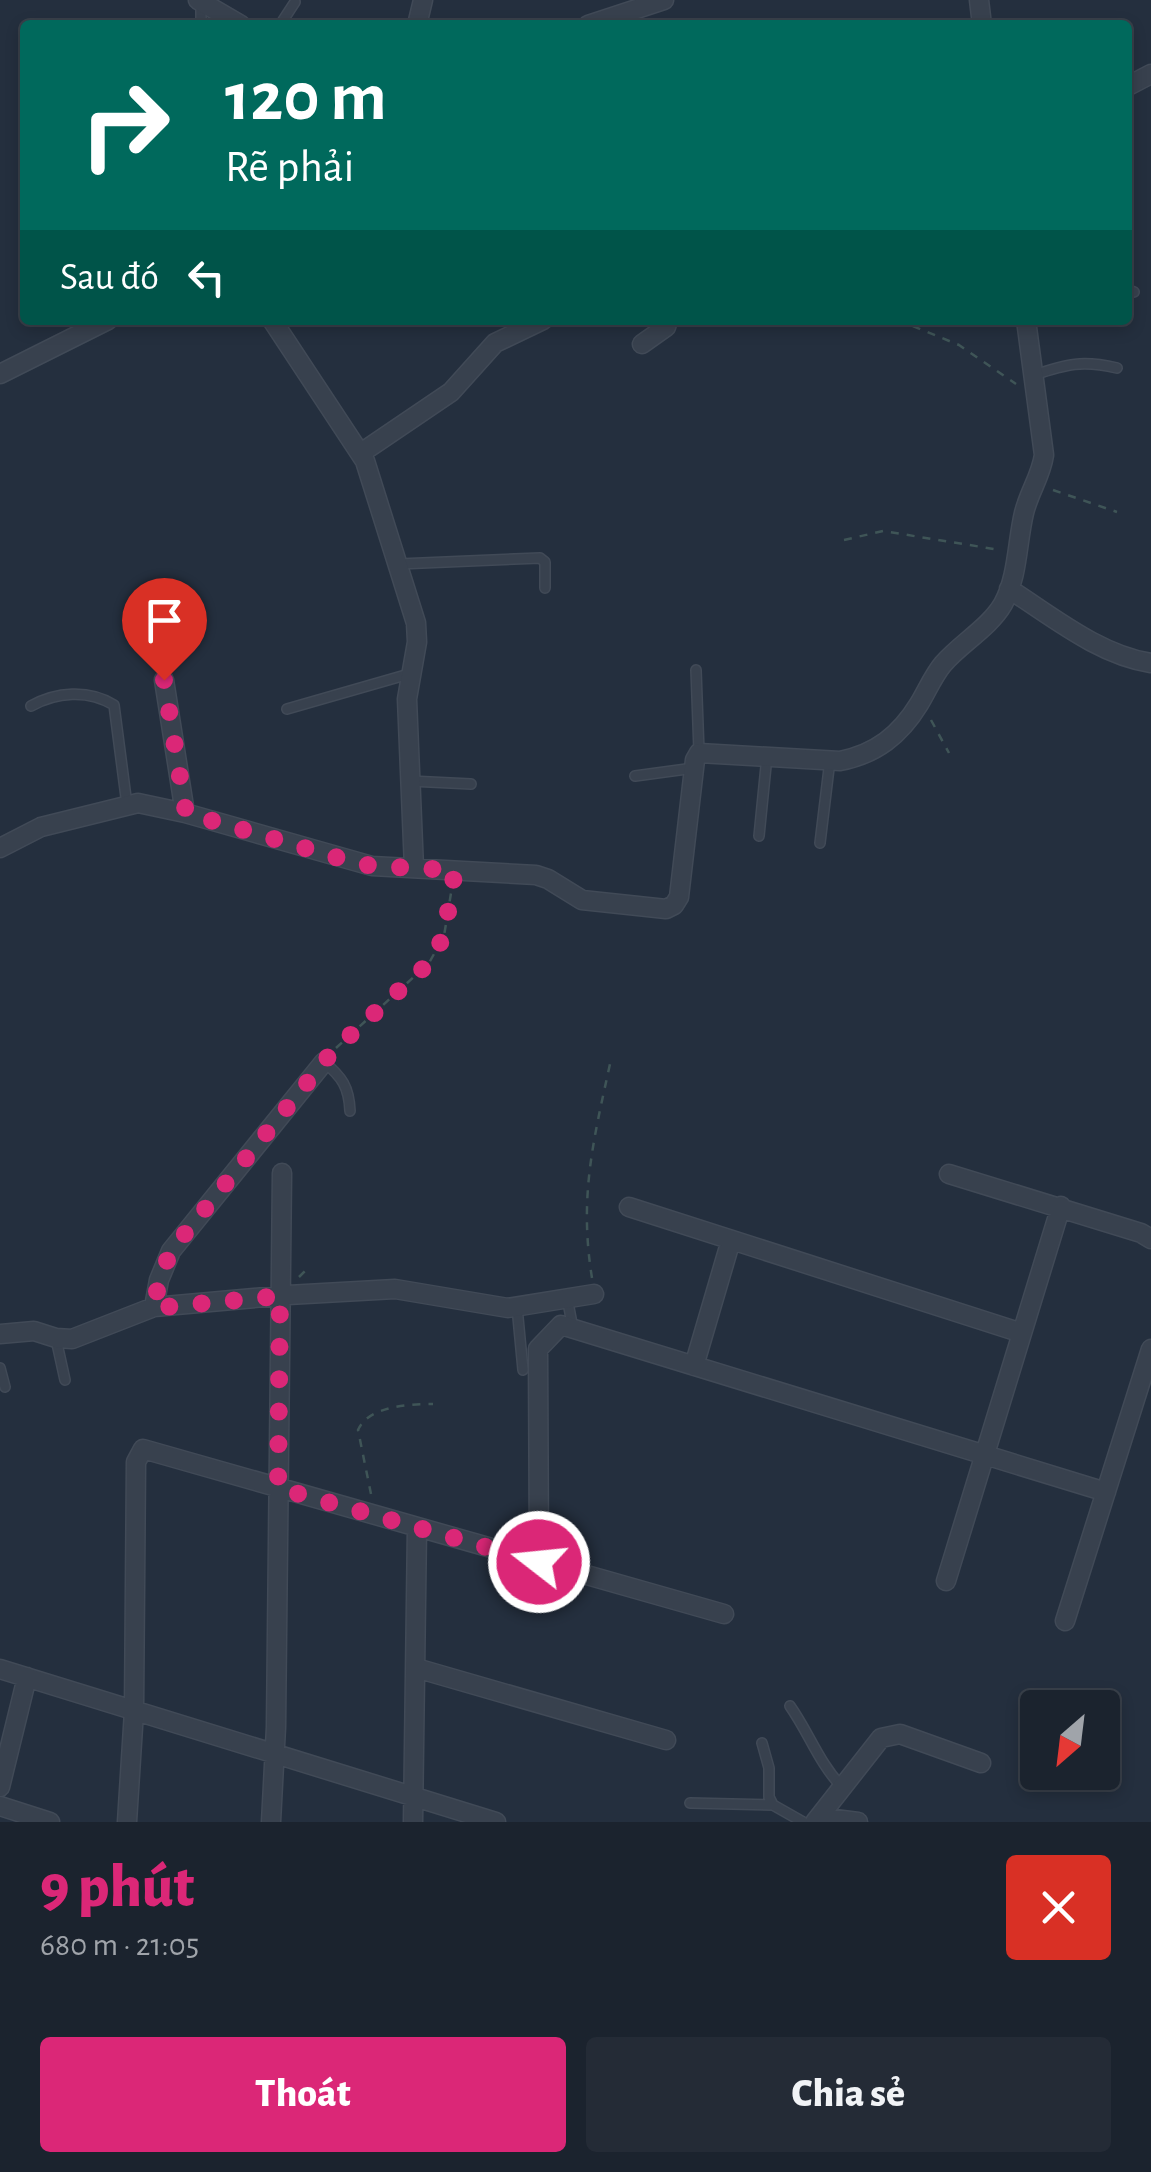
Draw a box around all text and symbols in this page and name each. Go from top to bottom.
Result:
icon: right [60,60,190,190]
text: 120 m [225,63,387,133]
text: Rẽ phải [225,145,355,190]
icon: left [179,250,234,305]
text: Sau đó [60,259,159,297]
pin [122,578,207,681]
icon: arrive [137,593,192,648]
position arrow [487,1510,591,1614]
north arrow [1020,1690,1120,1790]
map controls [1020,1690,1120,1790]
button: close [1006,1855,1111,1960]
text: 9 phút [40,1858,194,1918]
text: 680 m · 21:05 [40,1929,199,1961]
button: Thoát [40,2037,566,2152]
button: Chia sẻ [586,2037,1111,2152]

